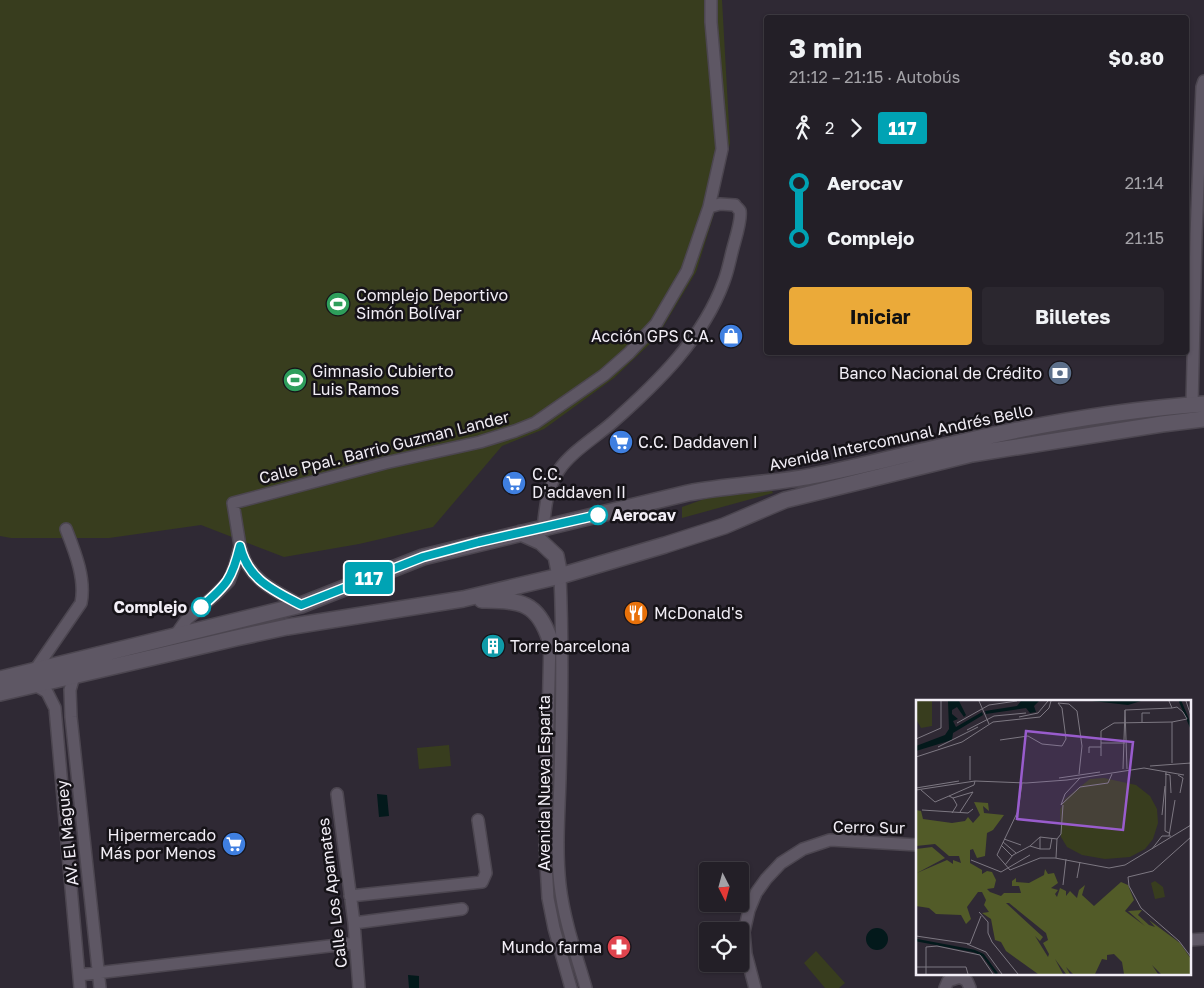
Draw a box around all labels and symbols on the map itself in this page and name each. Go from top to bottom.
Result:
place label: Complejo Deportivo Simón Bolívar [356,285,508,323]
sports icon: Complejo Deportivo Simón Bolívar [325,291,351,317]
shop icon: Acción GPS C.A. [718,323,744,349]
place label: Acción GPS C.A. [591,326,714,346]
bank icon: Banco Nacional de Crédito [1047,360,1073,386]
place label: Gimnasio Cubierto Luis Ramos [312,361,454,399]
place label: Banco Nacional de Crédito [839,363,1042,383]
sports icon: Gimnasio Cubierto Luis Ramos [282,367,308,393]
street label: Avenida Intercomunal Andrés Bello [767,399,1035,475]
street label: Calle Ppal. Barrio Guzman Lander [257,406,511,488]
supermarket icon: C.C. Daddaven I [608,429,634,455]
place label: C.C. Daddaven I [638,432,758,452]
place label: C.C. D'addaven II [532,464,626,502]
supermarket icon: C.C. D'addaven II [501,470,527,496]
marker: Aerocav [588,505,608,525]
place label: Aerocav [612,505,676,525]
line badge: 117 [340,562,398,594]
place label: Complejo [113,597,187,617]
marker: Complejo [191,597,211,617]
restaurant icon: McDonald's [623,600,649,626]
place label: McDonald's [654,603,743,623]
building icon: Torre barcelona [480,633,506,659]
place label: Torre barcelona [510,636,630,656]
street label: Avenida Nueva Esparta [534,695,554,871]
inset map [916,700,1192,976]
street label: AV. El Maguey [52,779,82,887]
street label: Cerro Sur [833,816,905,838]
street label: Calle Los Apamates [313,817,351,969]
place label: Hipermercado Más por Menos [100,825,216,863]
supermarket icon: Hipermercado Más por Menos [221,831,247,857]
north arrow [699,862,749,912]
pharmacy icon: Mundo farma [606,934,632,960]
place label: Mundo farma [501,937,602,957]

